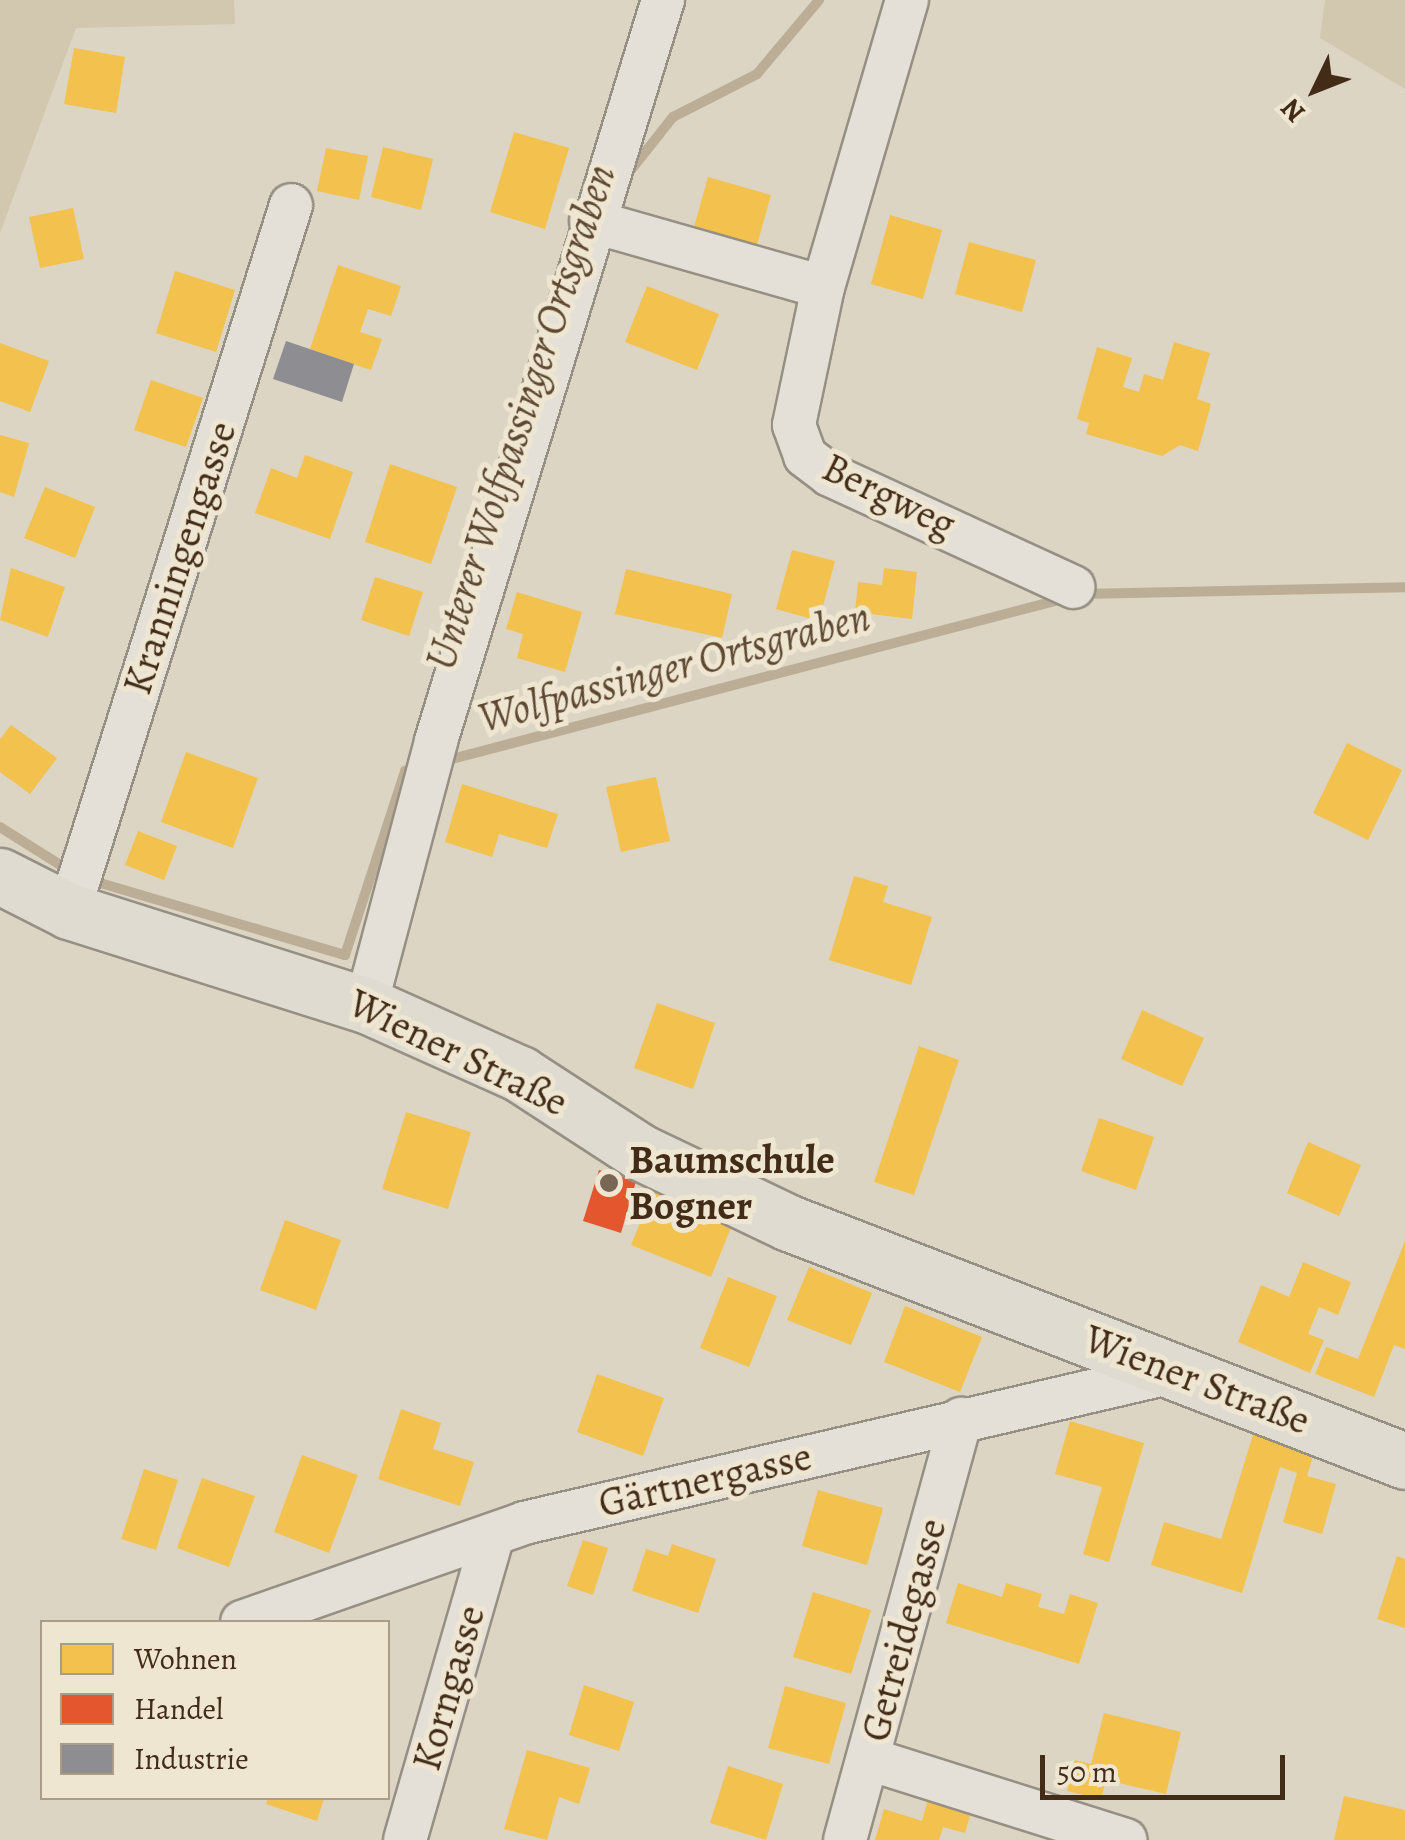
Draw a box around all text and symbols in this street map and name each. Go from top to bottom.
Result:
north arrow [1265,40,1365,140]
text: N [1272,90,1314,131]
water label: Unterer Wolfpassinger Ortsgraben [414,158,626,676]
street label: Kranningengasse [113,416,247,700]
street label: Bergweg [815,443,963,549]
water label: Wolfpassinger Ortsgraben [473,590,875,744]
street label: Wiener Straße [341,979,575,1127]
place label: Baumschule Bogner [629,1136,835,1230]
marker: Baumschule Bogner [598,1172,620,1194]
street label: Wiener Straße [1078,1315,1316,1445]
street label: Gärtnergasse [594,1432,816,1528]
street label: Getreidegasse [851,1513,957,1747]
street label: Korngasse [403,1600,495,1776]
legend [40,1620,390,1800]
text: Wohnen [134,1639,237,1679]
text: Handel [134,1689,223,1729]
scale bar [1045,1735,1290,1797]
text: Industrie [134,1739,249,1779]
text: 50 m [1057,1752,1117,1792]

